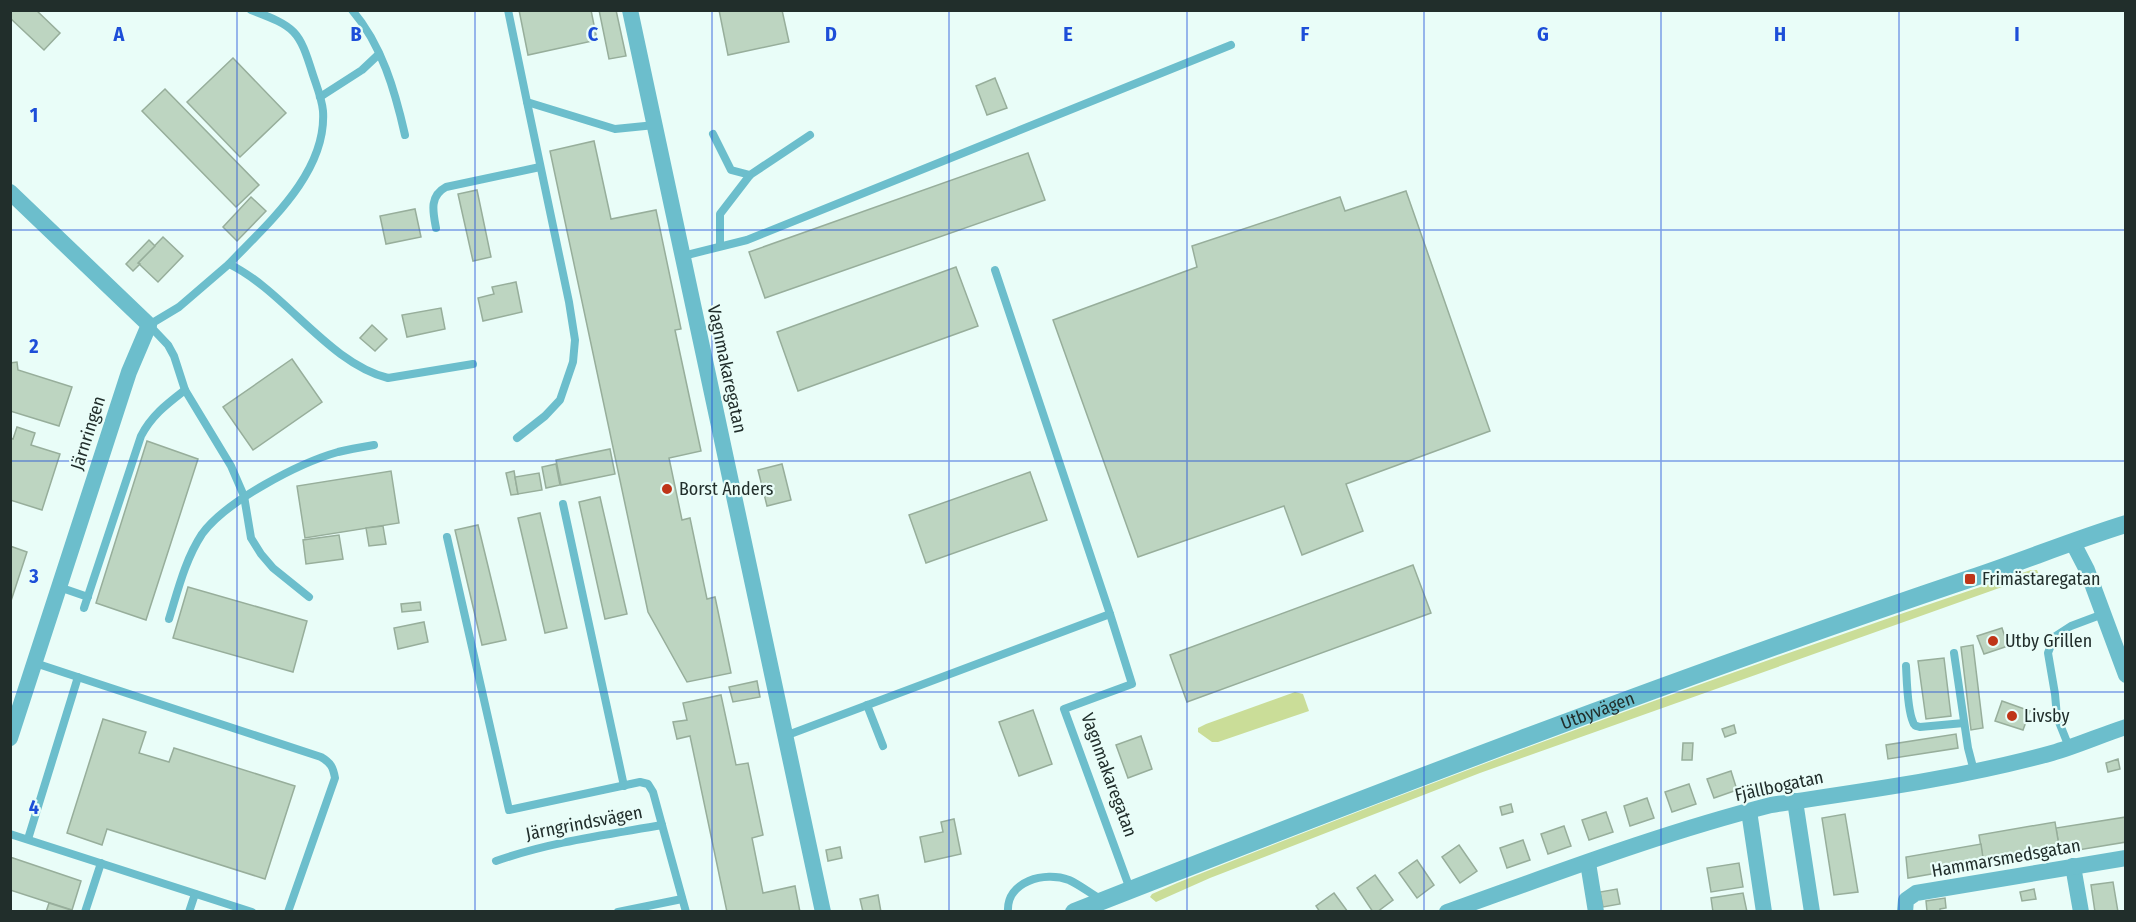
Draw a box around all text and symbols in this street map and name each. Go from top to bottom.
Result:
text: A [113,22,126,46]
text: B [350,22,362,46]
text: C [588,22,599,46]
text: D [825,22,837,46]
text: E [1063,22,1073,46]
text: F [1301,22,1310,46]
text: G [1537,22,1549,46]
text: H [1774,22,1786,46]
text: I [2014,22,2020,46]
text: 1 [30,103,38,127]
street label: Vagnmakaregatan [703,303,751,435]
text: 2 [28,334,39,358]
street label: Järnringen [66,393,110,473]
place label: Borst Anders [679,478,774,500]
marker: Borst Anders [660,482,674,496]
text: 3 [28,564,39,588]
place label: Frimästaregatan [1982,568,2101,590]
marker: Frimästaregatan [1963,572,1977,586]
place label: Utby Grillen [2005,630,2092,652]
marker: Utby Grillen [1986,634,2000,648]
street label: Utbyvägen [1558,687,1638,734]
place label: Livsby [2024,705,2070,727]
marker: Livsby [2005,709,2019,723]
street label: Vagnmakaregatan [1076,710,1142,840]
street label: Fjällbogatan [1733,766,1825,806]
text: 4 [29,795,39,819]
street label: Järngrindsvägen [524,801,644,845]
street label: Hammarsmedsgatan [1930,834,2082,882]

